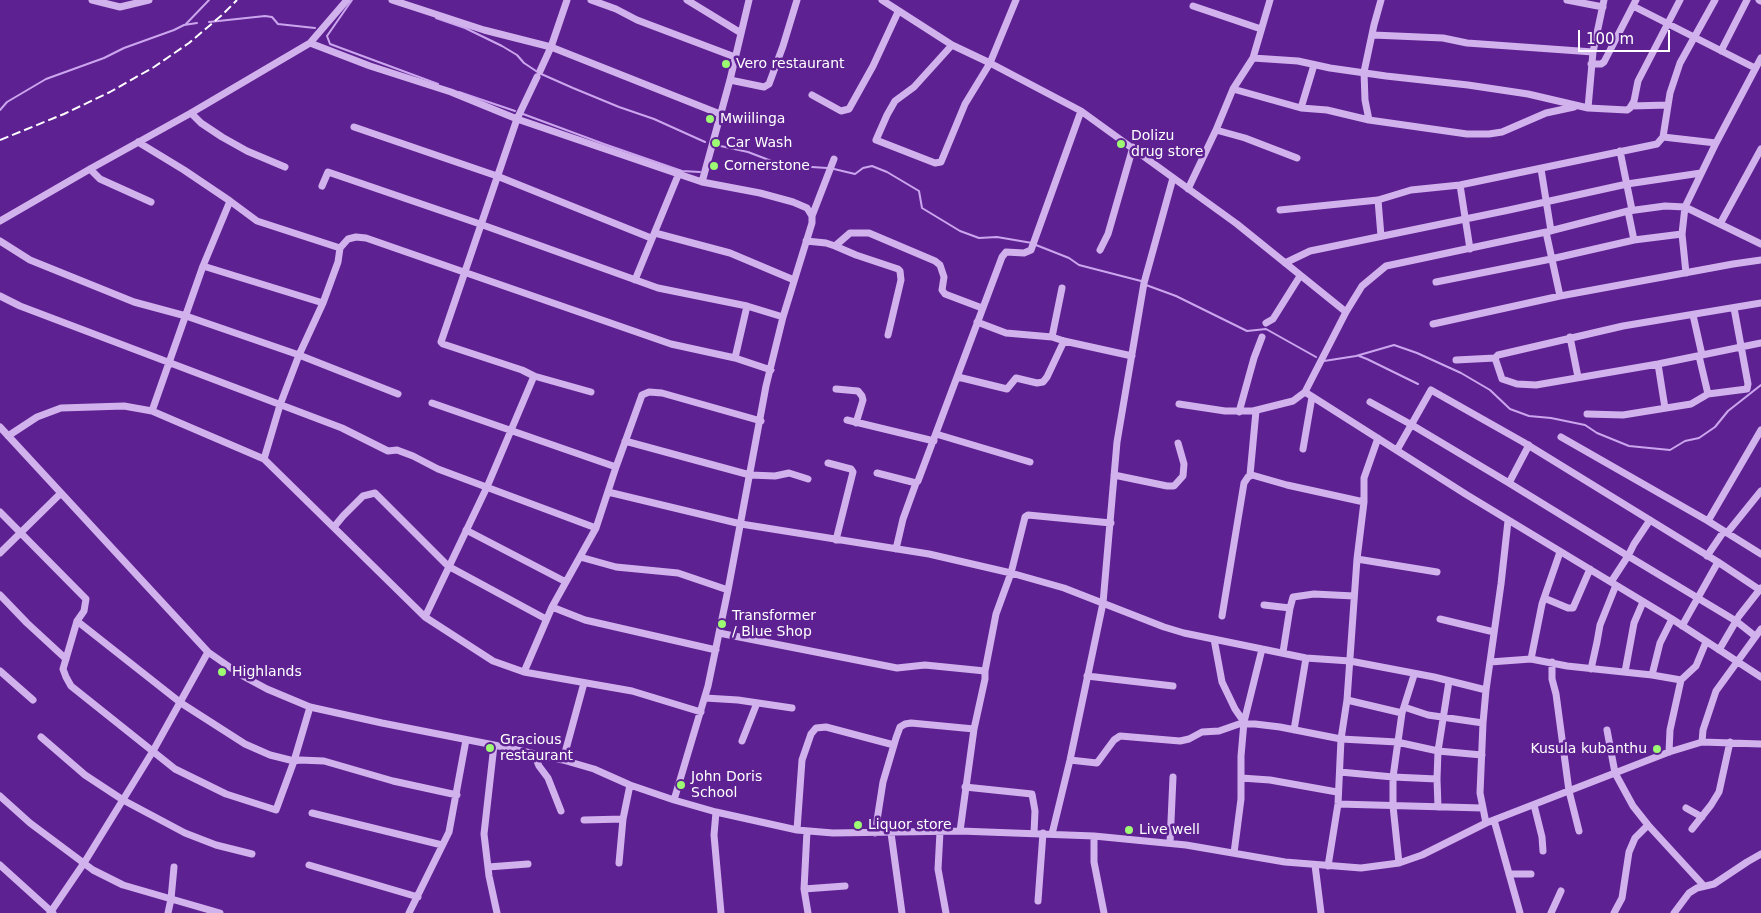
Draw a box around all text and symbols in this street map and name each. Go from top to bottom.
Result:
scale bar [1581,20,1674,52]
text: 100 m [1586,30,1634,48]
place label: Vero restaurant [736,56,845,72]
marker: Vero restaurant [720,58,732,70]
place label: Mwiilinga [720,111,785,127]
marker: Mwiilinga [704,113,716,125]
place label: Dolizu drug store [1131,128,1203,160]
place label: Car Wash [726,135,792,151]
marker: Car Wash [710,137,722,149]
marker: Dolizu drug store [1115,138,1127,150]
place label: Cornerstone [724,158,810,174]
marker: Cornerstone [708,160,720,172]
place label: Transformer / Blue Shop [732,608,816,640]
marker: Transformer / Blue Shop [716,618,728,630]
place label: Highlands [232,664,302,680]
marker: Highlands [216,666,228,678]
place label: Gracious restaurant [500,732,573,764]
place label: Kusula kubanthu [1530,741,1647,757]
marker: Gracious restaurant [484,742,496,754]
marker: Kusula kubanthu [1651,743,1663,755]
place label: John Doris School [691,769,762,802]
marker: John Doris School [675,779,687,791]
place label: Liquor store [868,817,952,833]
marker: Liquor store [852,819,864,831]
place label: Live well [1139,822,1200,838]
marker: Live well [1123,824,1135,836]

